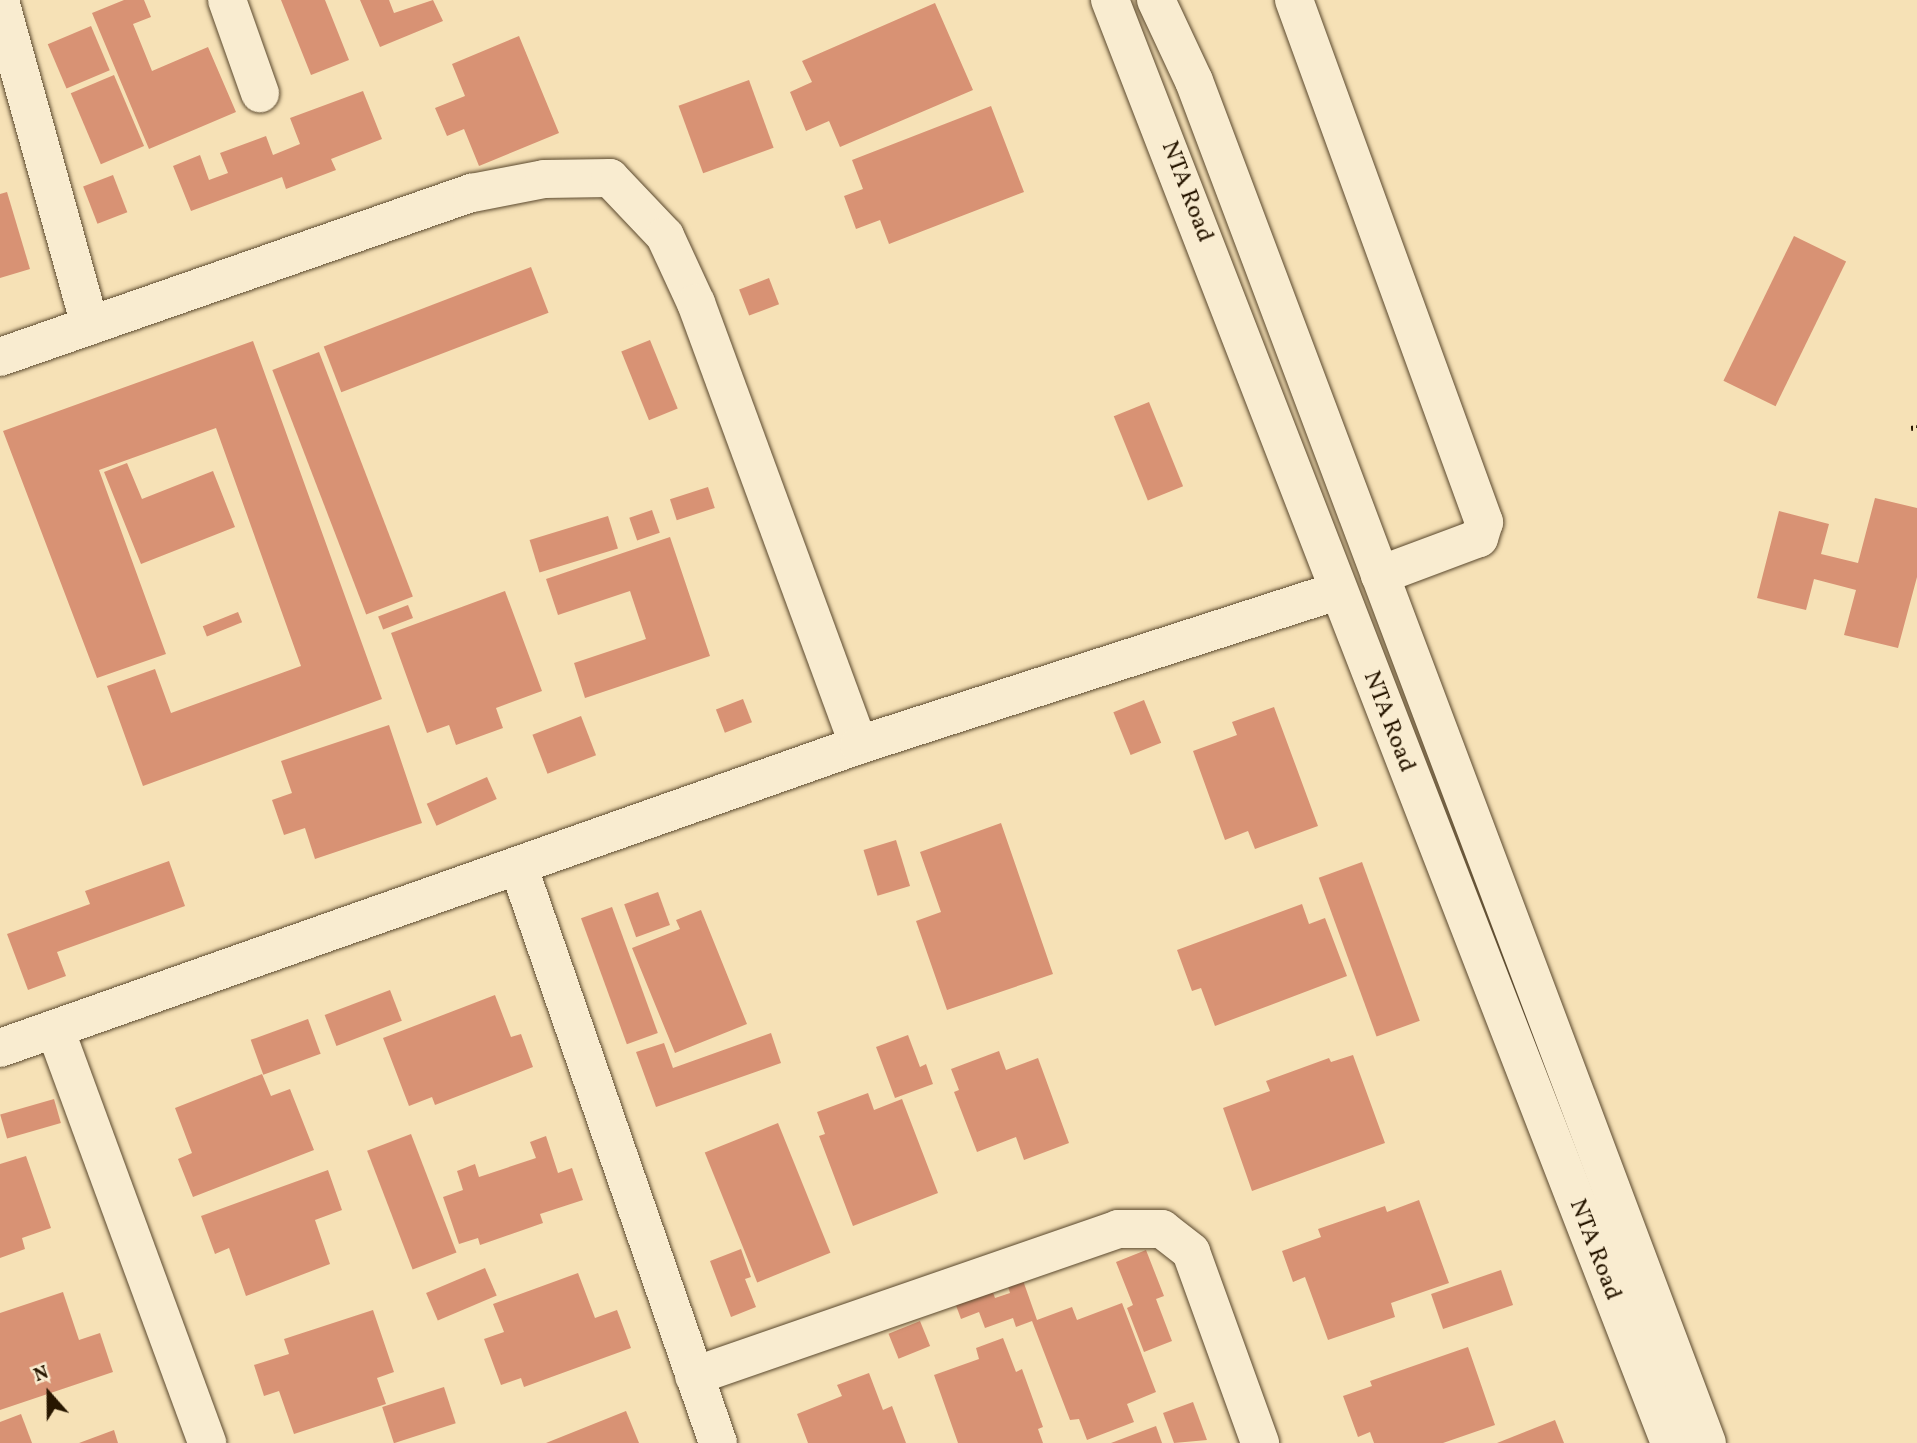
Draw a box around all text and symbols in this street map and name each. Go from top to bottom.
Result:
street label: NTA Road [1154,137,1218,247]
street label: NTA Road [1356,667,1420,777]
street label: NTA Road [1562,1195,1626,1305]
north arrow [14,1359,84,1429]
text: N [30,1360,53,1389]

